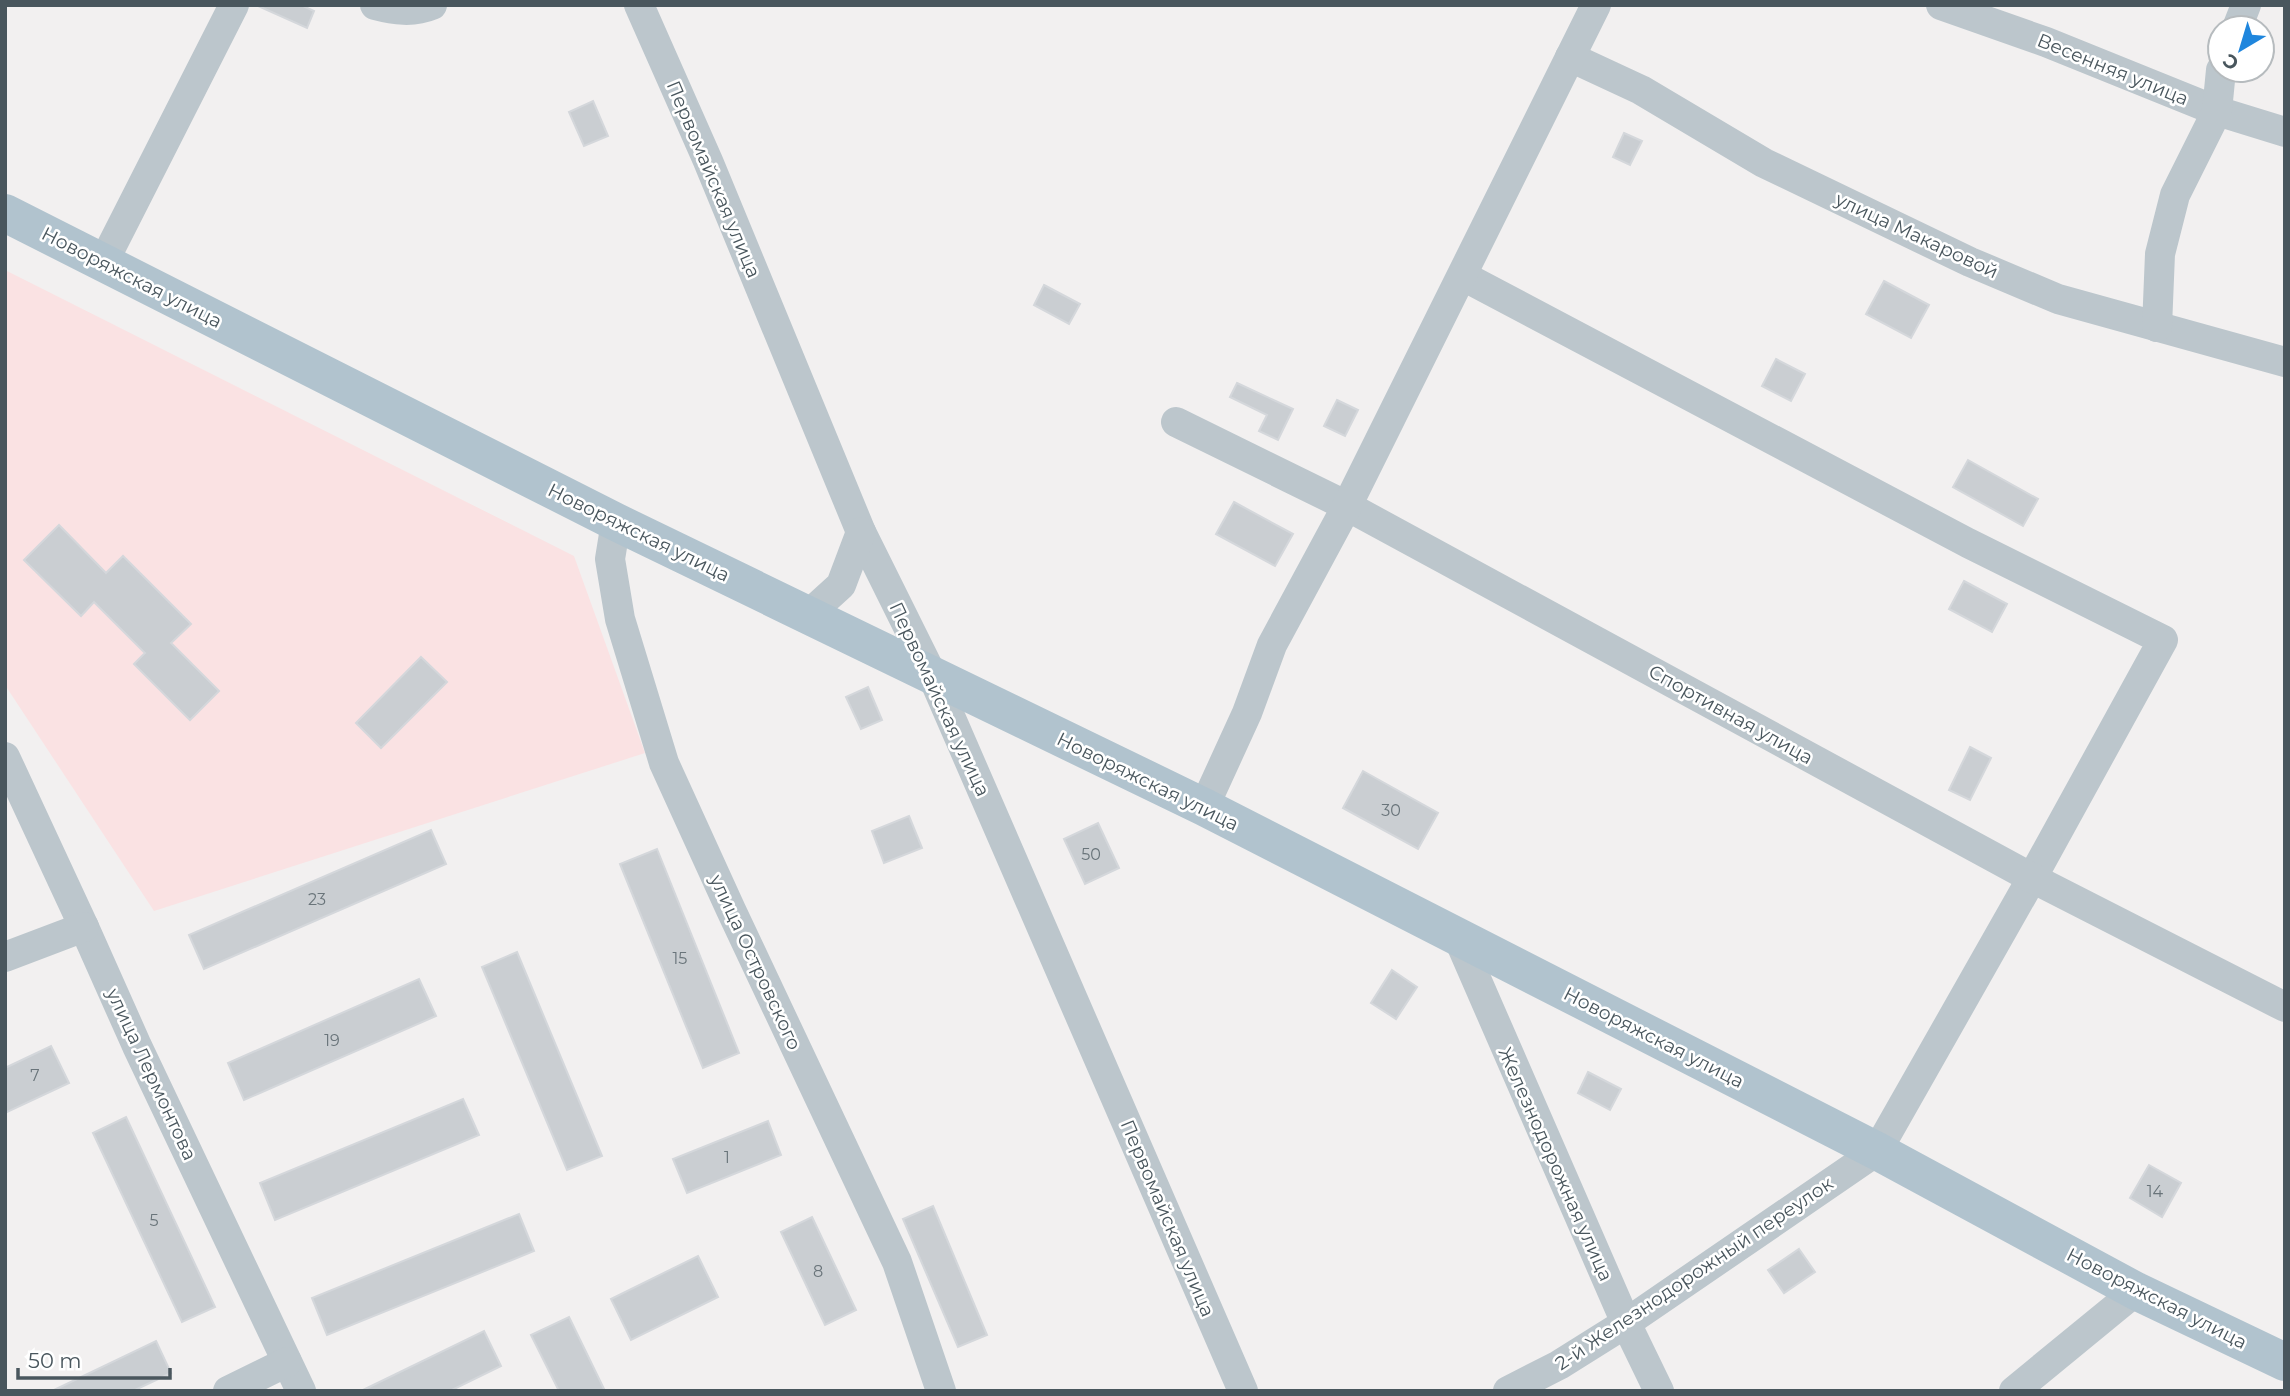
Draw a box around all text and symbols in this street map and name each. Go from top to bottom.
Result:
north arrow [2206,14,2276,84]
street label: Весенняя улица [2034,29,2192,110]
text: С [2218,49,2243,75]
street label: Первомайская улица [662,77,765,281]
street label: улица Макаровой [1831,187,2002,283]
street label: Новоряжская улица [38,222,226,333]
street label: Новоряжская улица [544,478,733,586]
street label: Первомайская улица [884,598,995,800]
street label: Спортивная улица [1645,660,1817,769]
street label: Новоряжская улица [1053,727,1242,835]
house number: 30 [1381,801,1401,820]
house number: 50 [1081,845,1101,864]
street label: улица Островского [704,870,806,1054]
house number: 23 [308,890,326,909]
house number: 15 [673,949,687,968]
street label: Новоряжская улица [1560,982,1748,1093]
street label: улица Лермонтова [101,984,202,1164]
house number: 19 [324,1031,340,1050]
street label: Железнодорожная улица [1493,1044,1618,1285]
house number: 7 [30,1066,40,1085]
street label: Первомайская улица [1116,1116,1219,1320]
house number: 1 [724,1148,730,1167]
street label: 2-й Железнодорожный переулок [1551,1172,1838,1375]
house number: 14 [2147,1182,2164,1201]
house number: 5 [149,1211,159,1230]
street label: Новоряжская улица [2063,1243,2251,1354]
house number: 8 [813,1262,823,1281]
scale bar [18,1336,170,1380]
text: 50 m [28,1348,82,1373]

